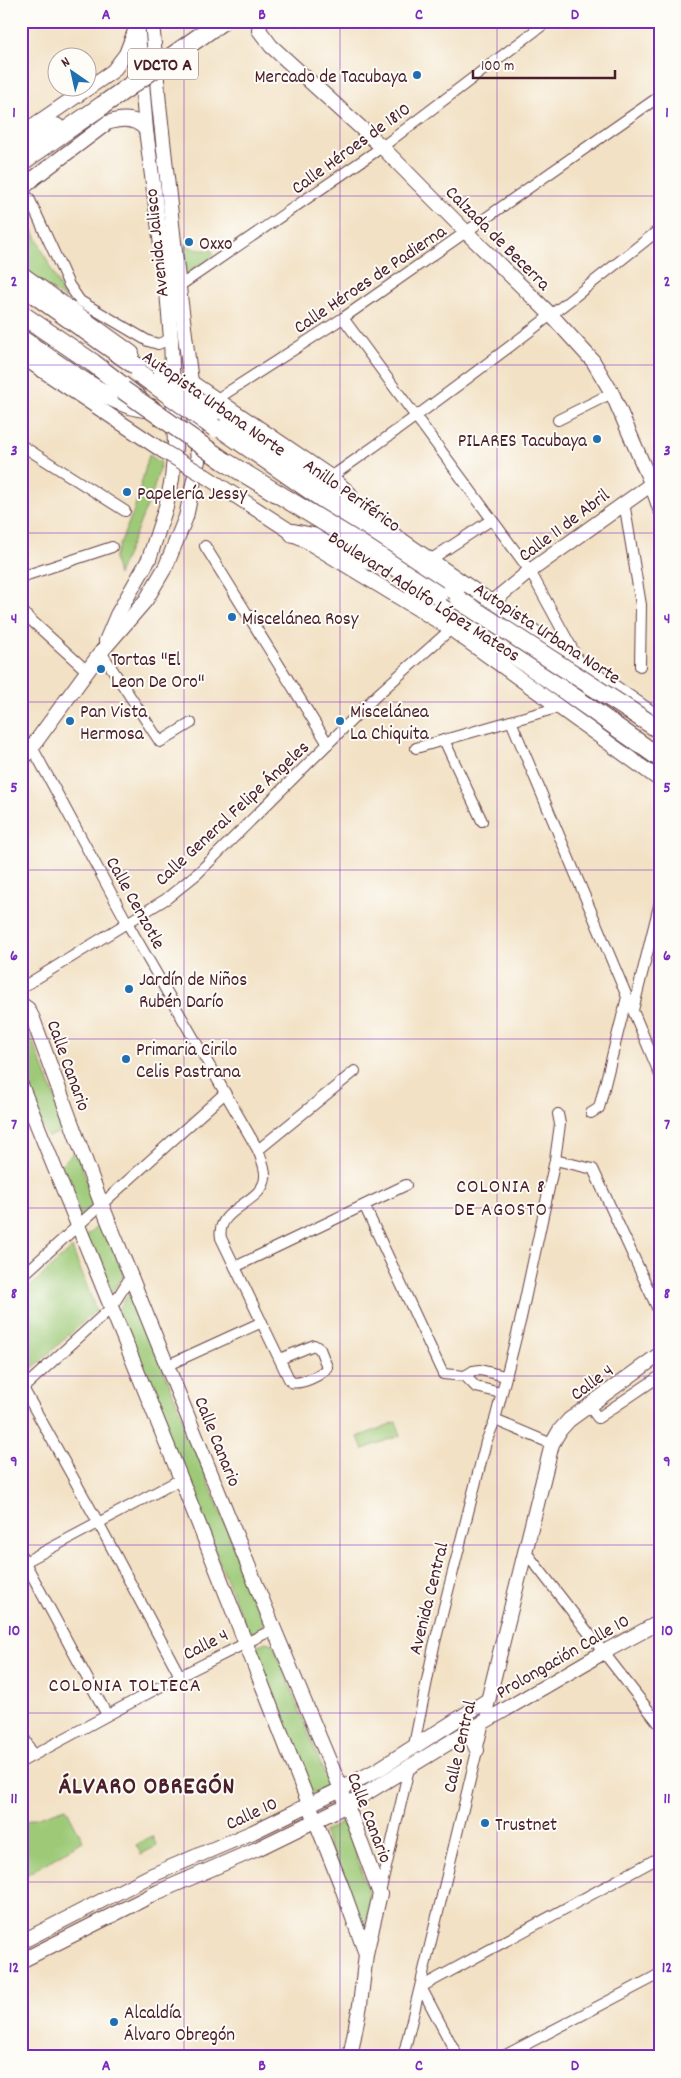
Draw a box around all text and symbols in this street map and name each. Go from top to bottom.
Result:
text: A [102,4,111,27]
text: B [258,4,266,27]
text: C [415,4,423,27]
text: D [571,4,580,27]
north arrow [48,48,98,98]
scale bar [473,48,616,80]
road number: VDCTO A [128,49,198,80]
text: N [57,53,74,73]
text: 100 m [481,56,514,78]
place label: Mercado de Tacubaya [254,65,408,92]
marker: Mercado de Tacubaya [411,69,423,81]
street label: Calle Héroes de 1810 [287,97,417,203]
text: 1 [12,102,16,125]
text: 1 [665,102,669,125]
street label: Calzada de Becerra [438,181,556,299]
street label: Avenida Jalisco [139,187,178,298]
street label: Calle Héroes de Padierna [289,219,454,342]
place label: Oxxo [199,232,232,259]
marker: Oxxo [183,236,195,248]
text: 2 [11,271,18,294]
text: 2 [664,271,671,294]
street label: Autopista Urbana Norte [136,345,290,465]
place label: PILARES Tacubaya [458,429,588,456]
marker: PILARES Tacubaya [591,433,603,445]
text: 3 [10,440,18,463]
text: 3 [663,440,671,463]
street label: Anillo Periférico [297,453,405,540]
place label: Papelería Jessy [137,482,248,509]
street label: Calle 11 de Abril [514,483,617,570]
marker: Papelería Jessy [121,486,133,498]
street label: Boulevard Adolfo López Mateos [322,526,524,670]
street label: Autopista Urbana Norte [467,577,625,693]
place label: Miscelánea Rosy [242,607,359,634]
text: 4 [11,608,17,631]
text: 4 [664,608,670,631]
marker: Miscelánea Rosy [226,611,238,623]
place label: Tortas "El Leon De Oro" [111,648,204,697]
marker: Tortas "El Leon De Oro" [95,663,107,675]
place label: Pan Vista Hermosa [80,700,148,749]
place label: Miscelánea La Chiquita [350,700,430,749]
marker: Pan Vista Hermosa [64,715,76,727]
marker: Miscelánea La Chiquita [334,715,346,727]
street label: Calle General Felipe Ángeles [150,736,317,893]
text: 5 [10,777,18,800]
text: 5 [663,777,671,800]
street label: Calle Cenzotle [97,852,171,955]
text: 6 [10,945,18,968]
text: 6 [663,945,671,968]
place label: Jardín de Niños Rubén Darío [139,968,247,1017]
marker: Jardín de Niños Rubén Darío [123,983,135,995]
street label: Calle Canario [38,1017,96,1115]
place label: Primaria Cirilo Celis Pastrana [136,1038,241,1087]
marker: Primaria Cirilo Celis Pastrana [120,1053,132,1065]
text: 7 [11,1114,17,1137]
text: 7 [664,1114,670,1137]
district label: COLONIA 8 DE AGOSTO [454,1174,548,1225]
text: 8 [11,1283,18,1306]
text: 8 [664,1283,671,1306]
street label: Calle 4 [566,1359,620,1409]
street label: Calle Canario [185,1393,246,1491]
text: 9 [10,1451,18,1474]
text: 9 [663,1451,671,1474]
street label: Avenida Central [403,1539,458,1658]
street label: Prolongación Calle 10 [492,1609,636,1707]
text: 10 [8,1620,20,1643]
text: 10 [661,1620,673,1643]
street label: Calle 4 [179,1623,234,1669]
district label: COLONIA TOLTECA [48,1673,202,1701]
street label: Calle Central [438,1697,485,1796]
street label: Calle Canario [338,1769,397,1867]
district label: ÁLVARO OBREGÓN [59,1771,235,1805]
text: 11 [10,1788,18,1811]
text: 11 [663,1788,671,1811]
street label: Calle 10 [222,1791,283,1839]
place label: Trustnet [495,1813,557,1840]
marker: Trustnet [479,1817,491,1829]
text: 12 [9,1957,19,1980]
text: 12 [662,1957,672,1980]
place label: Alcaldía Álvaro Obregón [124,2001,235,2050]
marker: Alcaldía Álvaro Obregón [108,2016,120,2028]
text: A [102,2055,111,2078]
text: B [258,2055,266,2078]
text: C [415,2055,423,2078]
text: D [571,2055,580,2078]

